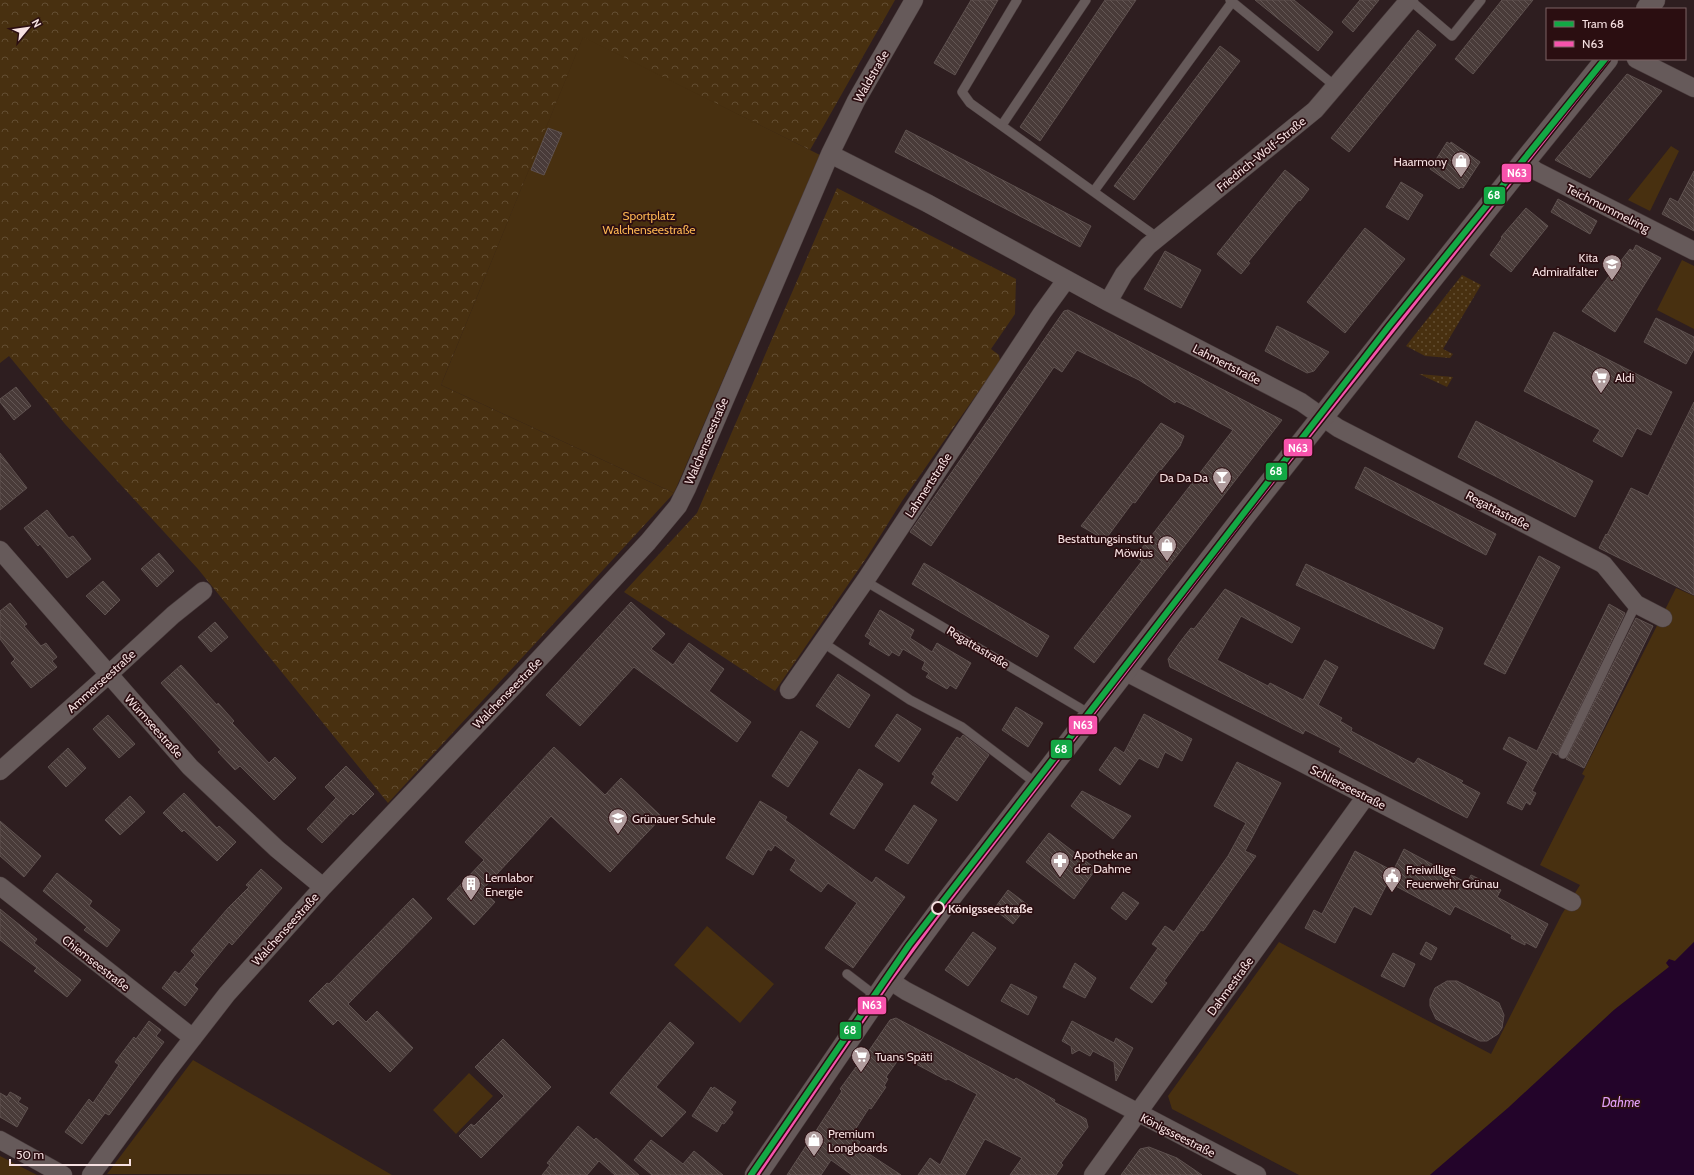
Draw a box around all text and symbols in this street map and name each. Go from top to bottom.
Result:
north arrow [8,8,48,48]
legend [1546,8,1686,60]
text: N [29,16,45,30]
text: Tram 68 [1582,16,1624,31]
text: N63 [1582,36,1604,51]
street label: Waldstraße [850,47,892,105]
street label: Friedrich-Wolf-Straße [1213,113,1309,195]
shop icon: Haarmony [1450,150,1472,178]
place label: Haarmony [1394,154,1447,169]
line badge: N63 [1501,163,1532,183]
text: N63 [1507,166,1527,180]
street label: Teichmummelring [1564,180,1653,236]
line badge: 68 [1483,186,1506,205]
text: 68 [1488,188,1501,202]
park label: Sportplatz Walchenseestraße [603,208,695,237]
place label: Kita Admiralfalter [1532,250,1598,279]
school or university icon: Kita Admiralfalter [1601,253,1623,281]
street label: Lahmertstraße [1191,340,1263,388]
supermarket icon: Aldi [1590,366,1612,394]
place label: Aldi [1615,370,1634,385]
street label: Walchenseestraße [681,395,731,487]
line badge: N63 [1283,438,1313,457]
text: N63 [1288,441,1308,455]
street label: Lahmertstraße [901,450,955,520]
line badge: 68 [1265,462,1288,481]
text: 68 [1270,464,1283,478]
bar icon: Da Da Da [1211,466,1233,494]
place label: Da Da Da [1159,470,1208,485]
street label: Regattastraße [1463,487,1533,533]
place label: Bestattungsinstitut Möwius [1058,531,1153,560]
shop icon: Bestattungsinstitut Möwius [1156,534,1178,562]
street label: Regattastraße [944,623,1012,671]
street label: Ammerseestraße [64,646,138,716]
street label: Walchenseestraße [469,654,545,732]
street label: Würmseestraße [122,691,186,761]
line badge: N63 [1068,715,1098,735]
text: N63 [1073,718,1093,732]
line badge: 68 [1050,739,1073,759]
text: 68 [1055,742,1068,756]
street label: Schlierseestraße [1308,761,1388,813]
school or university icon: Grünauer Schule [607,807,629,835]
place label: Grünauer Schule [632,811,716,826]
place label: Apotheke an der Dahme [1074,847,1138,876]
pharmacy icon: Apotheke an der Dahme [1049,850,1071,878]
place label: Freiwillige Feuerwehr Grünau [1406,862,1499,891]
public building icon: Freiwillige Feuerwehr Grünau [1381,865,1403,893]
place label: Lernlabor Energie [485,870,533,899]
building icon: Lernlabor Energie [460,873,482,901]
street label: Walchenseestraße [248,889,322,969]
marker: Königsseestraße [931,901,945,915]
place label: Königsseestraße [948,901,1033,916]
street label: Chiemseestraße [59,932,133,994]
street label: Dahmestraße [1204,954,1256,1018]
line badge: N63 [857,996,887,1015]
text: N63 [862,998,882,1012]
line badge: 68 [839,1021,862,1040]
text: 68 [844,1023,857,1037]
supermarket icon: Tuans Späti [850,1045,872,1073]
place label: Tuans Späti [875,1049,933,1064]
water label: Dahme [1602,1094,1640,1110]
street label: Königsseestraße [1138,1110,1218,1160]
place label: Premium Longboards [828,1126,887,1155]
shop icon: Premium Longboards [803,1129,825,1157]
scale bar [10,1141,130,1167]
text: 50 m [16,1147,44,1162]

